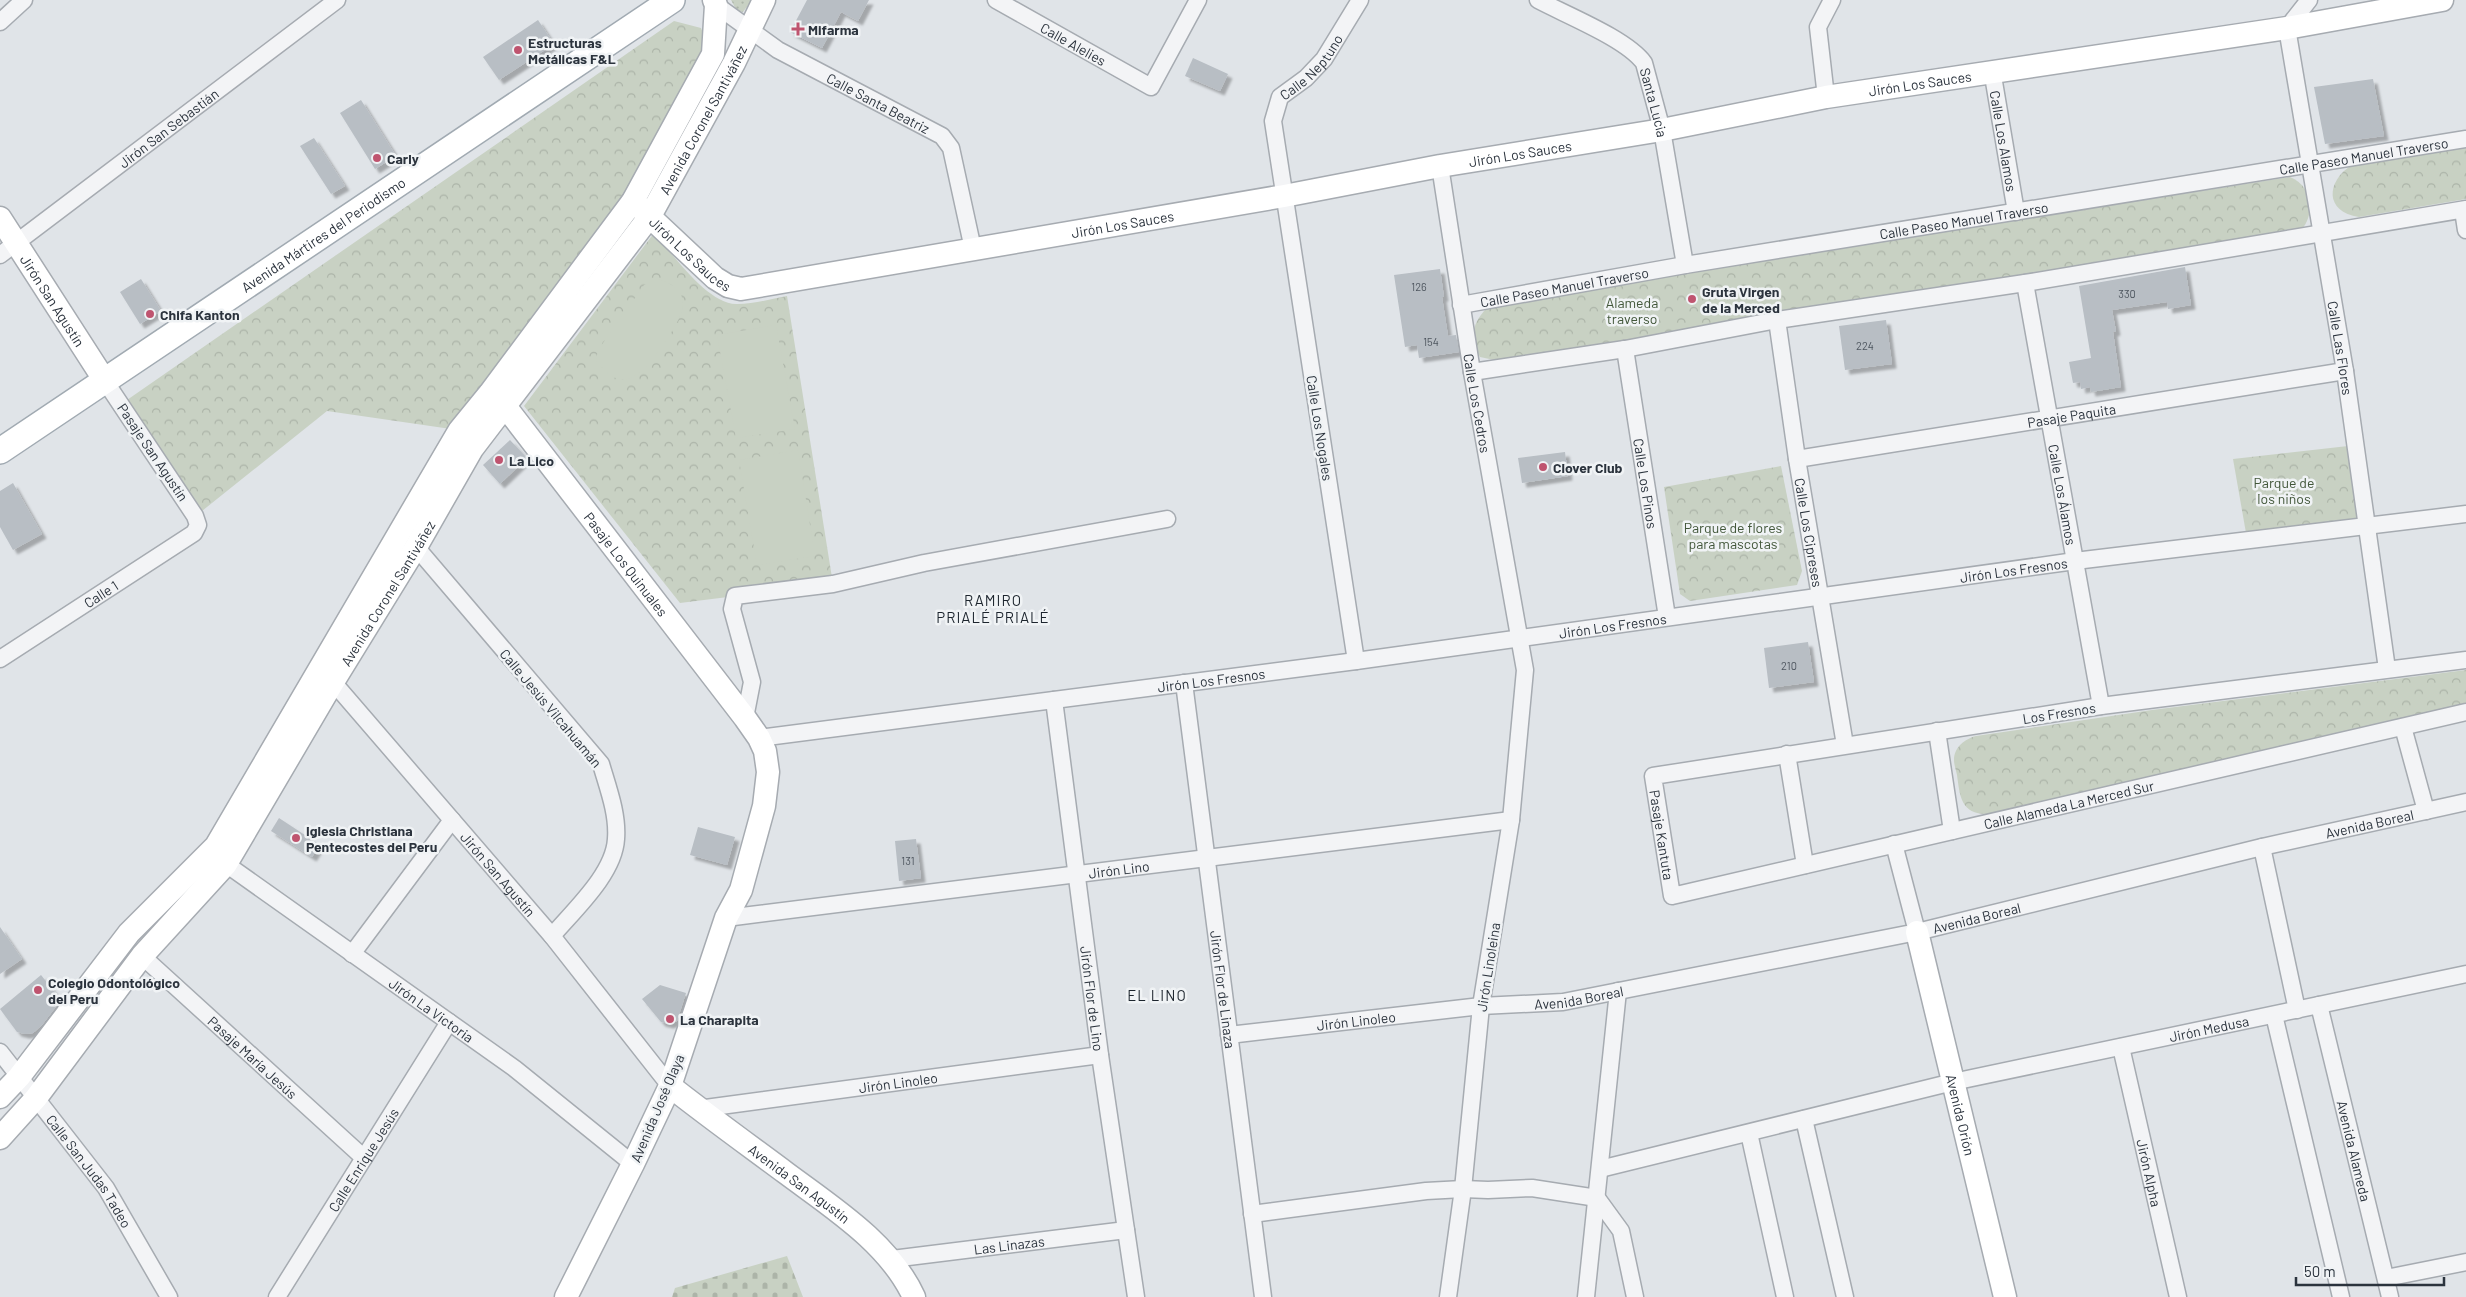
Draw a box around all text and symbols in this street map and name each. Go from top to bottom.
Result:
street label: Calle Alelies [1038,18,1110,69]
place label: Mifarma [808,21,859,38]
marker: Mifarma [792,23,804,35]
street label: Calle Neptuno [1276,31,1346,103]
place label: Estructuras Metálicas F&L [528,34,616,67]
street label: Avenida Coronel Santiváñez [655,42,750,197]
marker: Estructuras Metálicas F&L [512,44,524,56]
street label: Santa Lucia [1637,66,1672,139]
street label: Jirón Los Sauces [1867,67,1973,99]
street label: Calle Santa Beatriz [824,69,933,137]
street label: Jirón San Sebastián [115,84,222,171]
street label: Calle Los Alamos [1987,89,2021,193]
street label: Calle Paseo Manuel Traverso [2278,134,2449,178]
street label: Jirón Los Sauces [1467,136,1573,170]
place label: Carly [387,150,419,167]
marker: Carly [371,152,383,164]
street label: Avenida Mártires del Periodismo [238,173,408,295]
street label: Calle Paseo Manuel Traverso [1878,198,2050,242]
street label: Jirón Los Sauces [1070,206,1175,241]
street label: Jirón Los Sauces [646,213,735,295]
street label: Jirón San Agustín [17,251,89,349]
street label: Calle Paseo Manuel Traverso [1479,263,1650,310]
house number: 126 [1411,280,1427,293]
place label: Gruta Virgen de la Merced [1702,283,1780,316]
house number: 330 [2118,287,2136,300]
marker: Gruta Virgen de la Merced [1686,293,1698,305]
park label: Alameda traverso [1606,294,1658,327]
street label: Calle Las Flores [2325,300,2357,396]
place label: Chifa Kanton [160,306,240,323]
marker: Chifa Kanton [144,308,156,320]
house number: 154 [1423,335,1439,348]
house number: 224 [1856,339,1874,352]
street label: Calle Los Cedros [1461,352,1495,454]
street label: Calle Los Nogales [1303,374,1337,482]
street label: Pasaje Paquita [2026,399,2117,430]
street label: Pasaje San Agustín [114,400,192,504]
street label: Calle Los Pinos [1631,437,1662,530]
street label: Calle Los Álamos [2046,443,2080,547]
place label: La Lico [509,452,554,469]
marker: La Lico [493,454,505,466]
place label: Clover Club [1553,459,1623,476]
marker: Clover Club [1537,461,1549,473]
park label: Parque de los niños [2254,474,2314,507]
street label: Calle Los Cipreses [1792,477,1827,589]
street label: Pasaje Los Quinuales [581,508,672,620]
street label: Avenida Coronel Santiváñez [337,517,438,669]
park label: Parque de flores para mascotas [1684,519,1783,552]
street label: Jirón Los Fresnos [1959,554,2069,585]
street label: Calle 1 [80,576,121,611]
district label: RAMIRO PRIALÉ PRIALÉ [936,591,1050,626]
street label: Jirón Los Fresnos [1558,609,1668,641]
street label: Calle Jesús Vilcahuamán [496,645,606,771]
house number: 210 [1781,659,1797,672]
street label: Jirón Los Fresnos [1156,664,1266,695]
street label: Los Fresnos [2021,699,2097,727]
street label: Calle Alameda La Merced Sur [1982,776,2155,832]
street label: Pasaje Kantuta [1647,789,1678,881]
street label: Avenida Boreal [2324,805,2415,841]
place label: Iglesia Christiana Pentecostes del Peru [306,822,437,855]
street label: Jirón San Agustín [457,828,539,920]
marker: Iglesia Christiana Pentecostes del Peru [290,832,302,844]
house number: 131 [901,854,915,867]
street label: Jirón Lino [1088,857,1150,881]
street label: Avenida Boreal [1931,898,2022,936]
street label: Jirón Linoleina [1473,921,1503,1013]
street label: Jirón Flor de Linaza [1207,929,1239,1050]
street label: Jirón Flor de Lino [1077,945,1108,1052]
place label: Colegio Odontológico del Peru [48,974,180,1007]
street label: Jirón La Victoria [386,974,477,1045]
street label: Avenida Boreal [1534,982,1625,1012]
marker: Colegio Odontológico del Peru [32,984,44,996]
district label: EL LINO [1127,986,1187,1004]
street label: Jirón Linoleo [1316,1007,1397,1033]
place label: La Charapita [680,1011,759,1028]
street label: Jirón Medusa [2167,1011,2250,1045]
street label: Pasaje María Jesús [205,1012,301,1102]
marker: La Charapita [664,1013,676,1025]
street label: Avenida José Olaya [627,1051,687,1165]
street label: Jirón Linoleo [858,1068,939,1096]
street label: Avenida Orión [1943,1072,1979,1157]
street label: Avenida Alameda [2334,1099,2375,1203]
street label: Calle Enrique Jesús [324,1104,402,1215]
street label: Calle San Judas Tadeo [43,1111,136,1231]
street label: Jirón Alpha [2134,1137,2166,1208]
street label: Avenida San Agustín [746,1140,854,1226]
street label: Las Linazas [973,1232,1046,1257]
scale bar [2296,1254,2444,1286]
text: 50 m [2304,1262,2336,1280]

